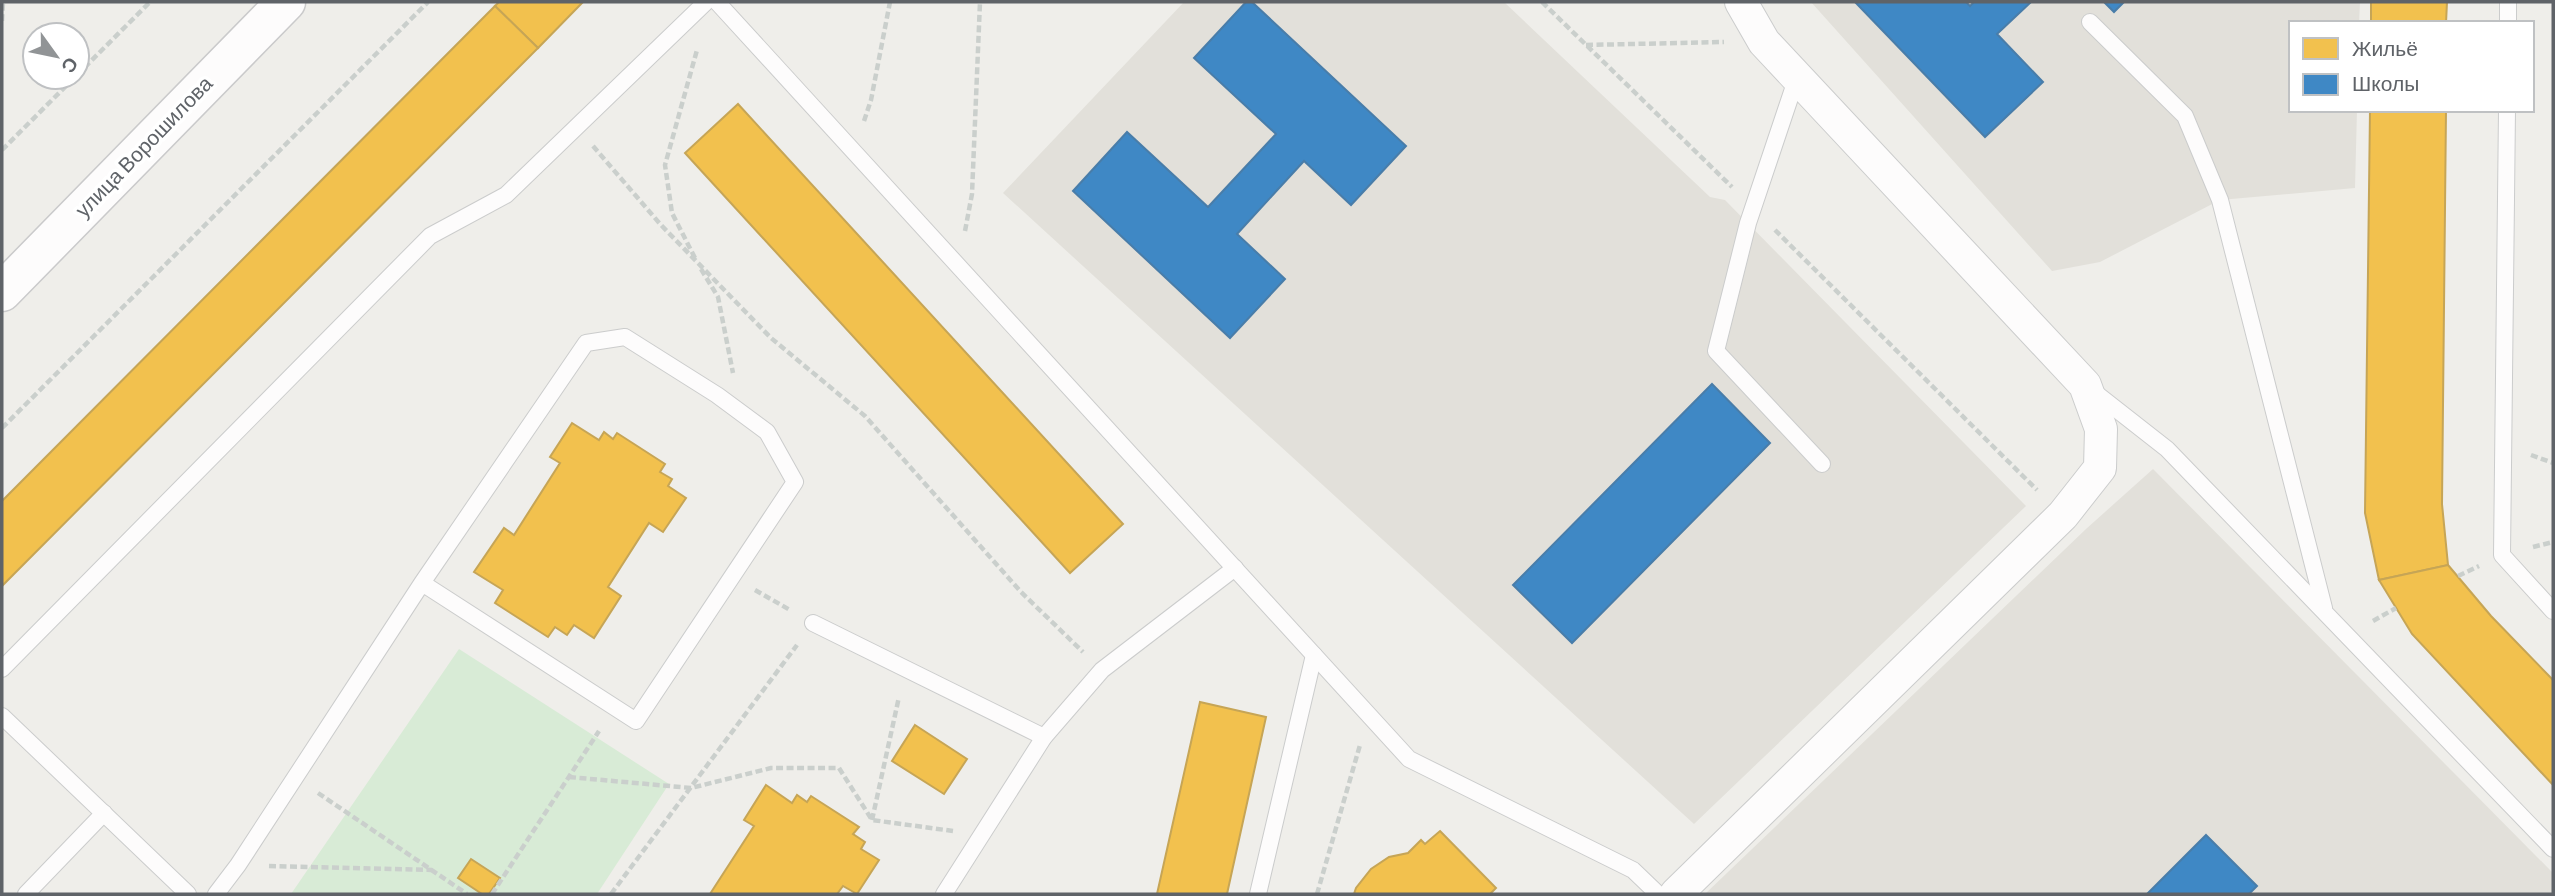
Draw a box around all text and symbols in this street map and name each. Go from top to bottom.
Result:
north arrow [21,21,91,91]
legend [2289,21,2534,112]
text: Жильё [2352,35,2418,60]
text: С [57,54,84,78]
street label: улица Ворошилова [69,70,217,222]
text: Школы [2352,70,2419,95]

